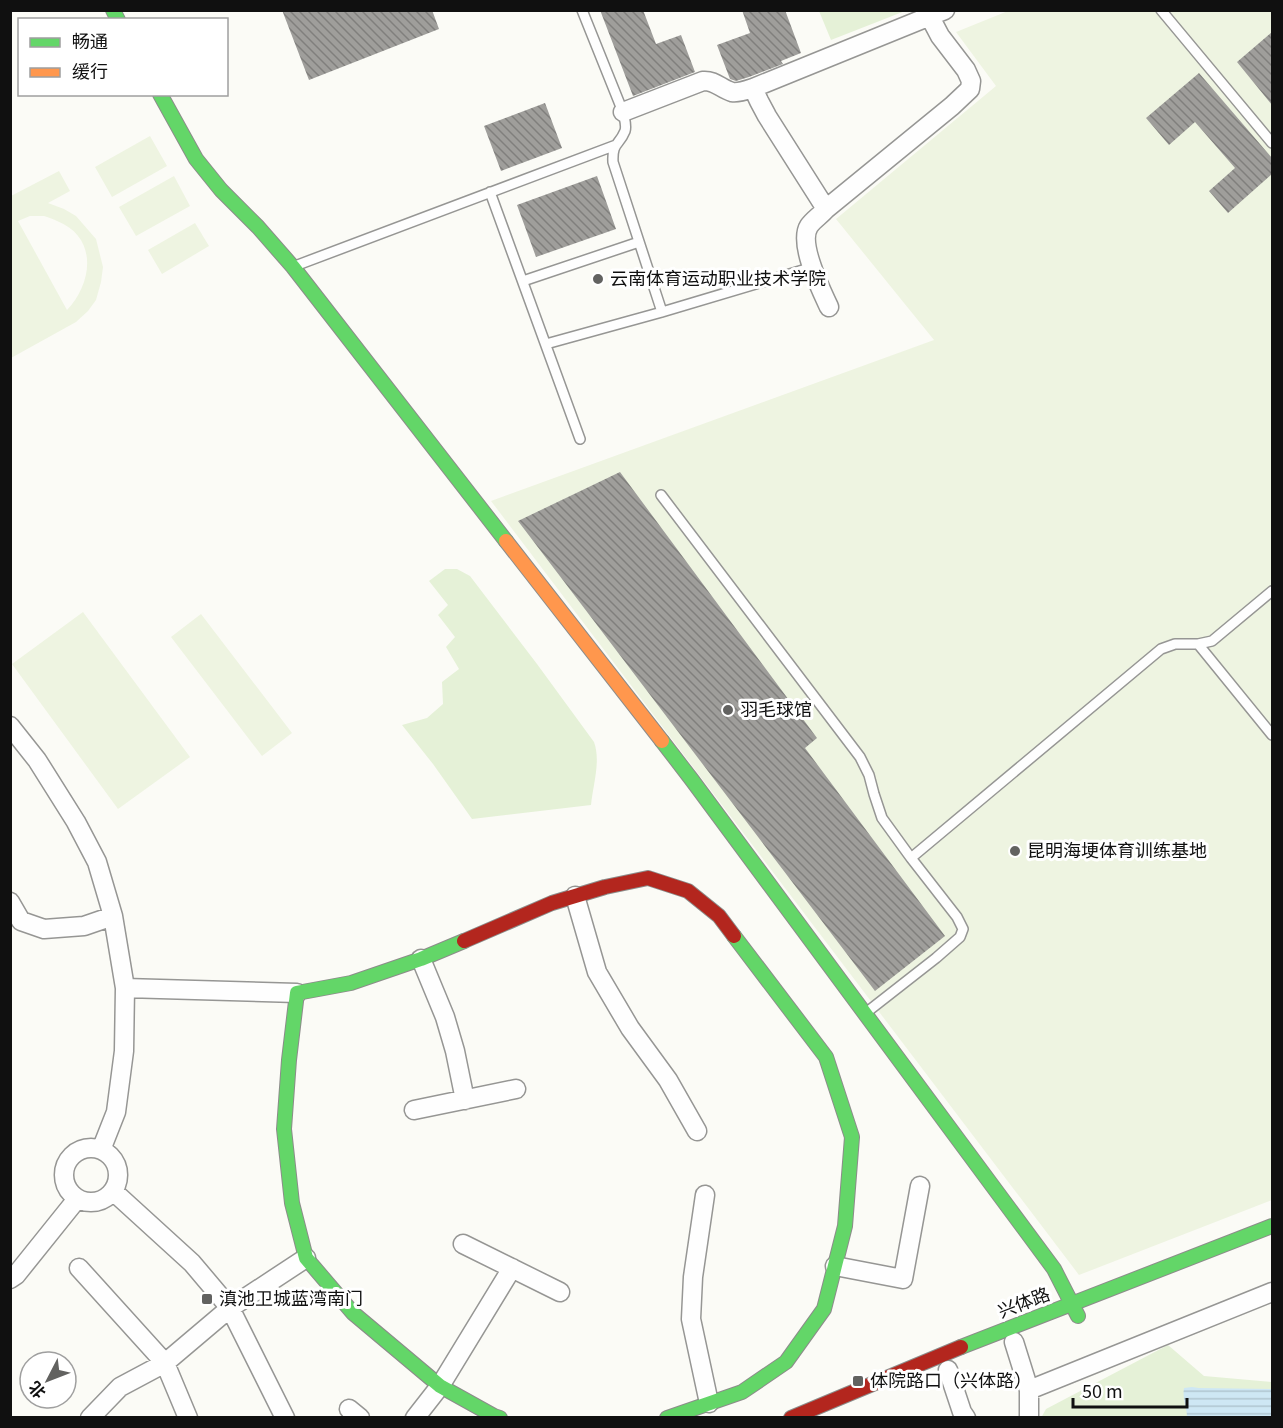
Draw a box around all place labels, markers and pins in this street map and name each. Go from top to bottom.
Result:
place label: 云南体育运动职业技术学院 [610,264,826,290]
marker: 云南体育运动职业技术学院 [591,272,605,286]
place label: 羽毛球馆 [740,695,812,721]
marker: 羽毛球馆 [721,703,735,717]
place label: 昆明海埂体育训练基地 [1027,836,1207,862]
marker: 昆明海埂体育训练基地 [1008,844,1022,858]
place label: 滇池卫城蓝湾南门 [219,1284,363,1310]
marker: 滇池卫城蓝湾南门 [200,1292,214,1306]
place label: 体院路口（兴体路） [870,1366,1032,1392]
marker: 体院路口（兴体路） [851,1374,865,1388]

